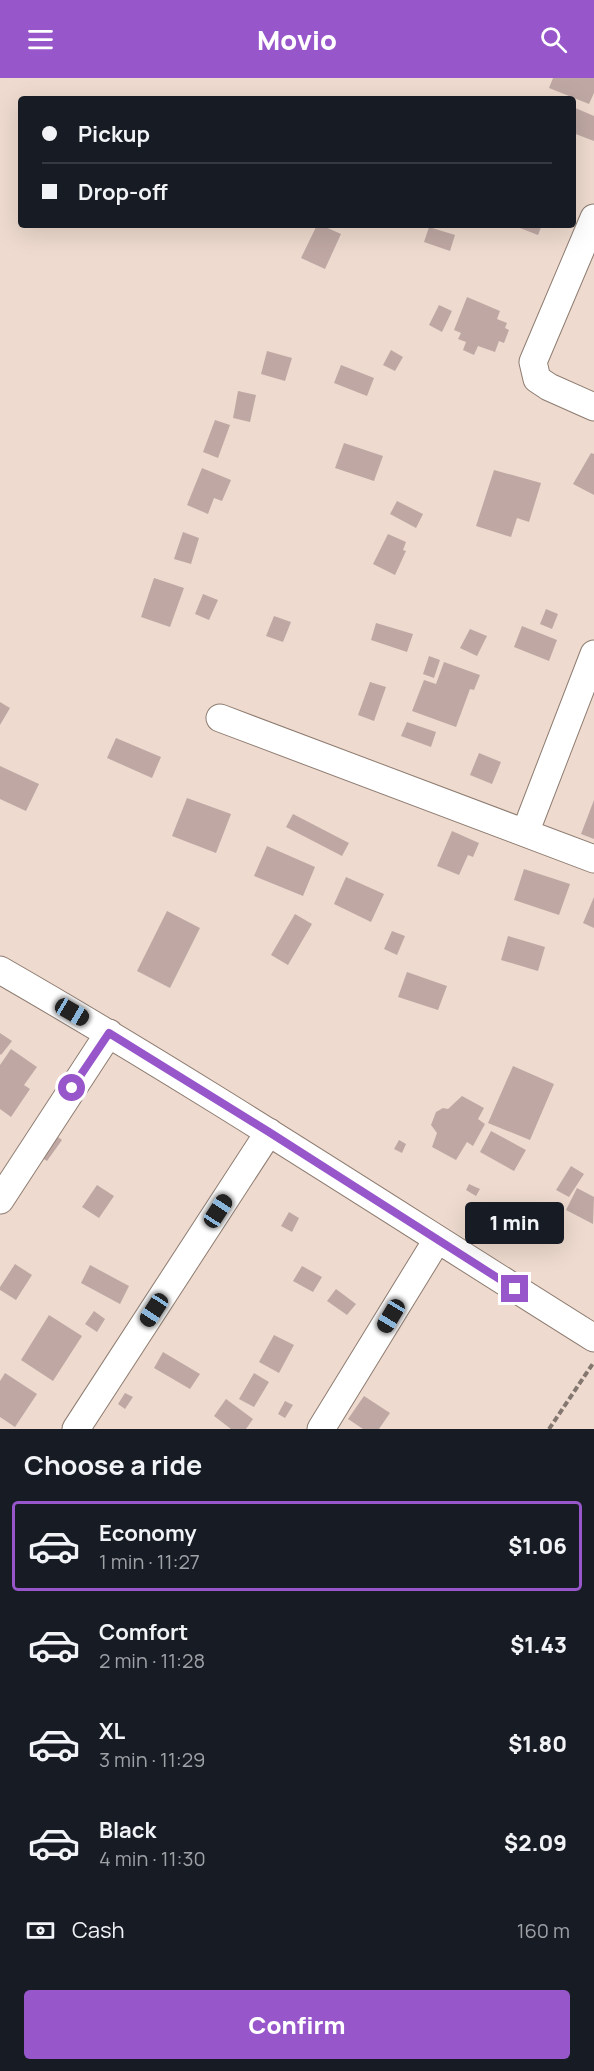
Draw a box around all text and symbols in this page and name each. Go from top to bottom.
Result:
text: Movio [257,21,337,58]
icon: menu [24,23,57,56]
icon: search [537,23,570,56]
text: Pickup [78,119,150,149]
text: Drop-off [78,177,168,207]
car [52,995,92,1029]
route start [58,1074,85,1101]
car [201,1191,235,1231]
callout: 1 min [466,1202,564,1244]
text: 1 min [489,1209,540,1236]
route end [501,1275,528,1302]
car [137,1290,171,1330]
car [374,1296,408,1336]
text: Choose a ride [24,1446,202,1483]
text: Economy [99,1518,197,1548]
icon: car [27,1519,81,1573]
text: $1.06 [508,1531,567,1561]
text: 1 min · 11:27 [99,1548,200,1575]
text: Comfort [99,1617,188,1647]
icon: car [27,1618,81,1672]
text: $1.43 [510,1630,567,1660]
text: 2 min · 11:28 [99,1647,205,1674]
text: XL [99,1716,125,1746]
icon: car [27,1717,81,1771]
text: $1.80 [508,1729,567,1759]
text: 3 min · 11:29 [99,1746,206,1773]
text: Black [99,1815,156,1845]
icon: car [27,1816,81,1870]
text: $2.09 [504,1828,567,1858]
text: 4 min · 11:30 [99,1845,206,1872]
icon: cash [24,1914,57,1947]
text: Cash [72,1915,125,1945]
text: 160 m [517,1917,570,1944]
button: Confirm [24,1990,570,2059]

